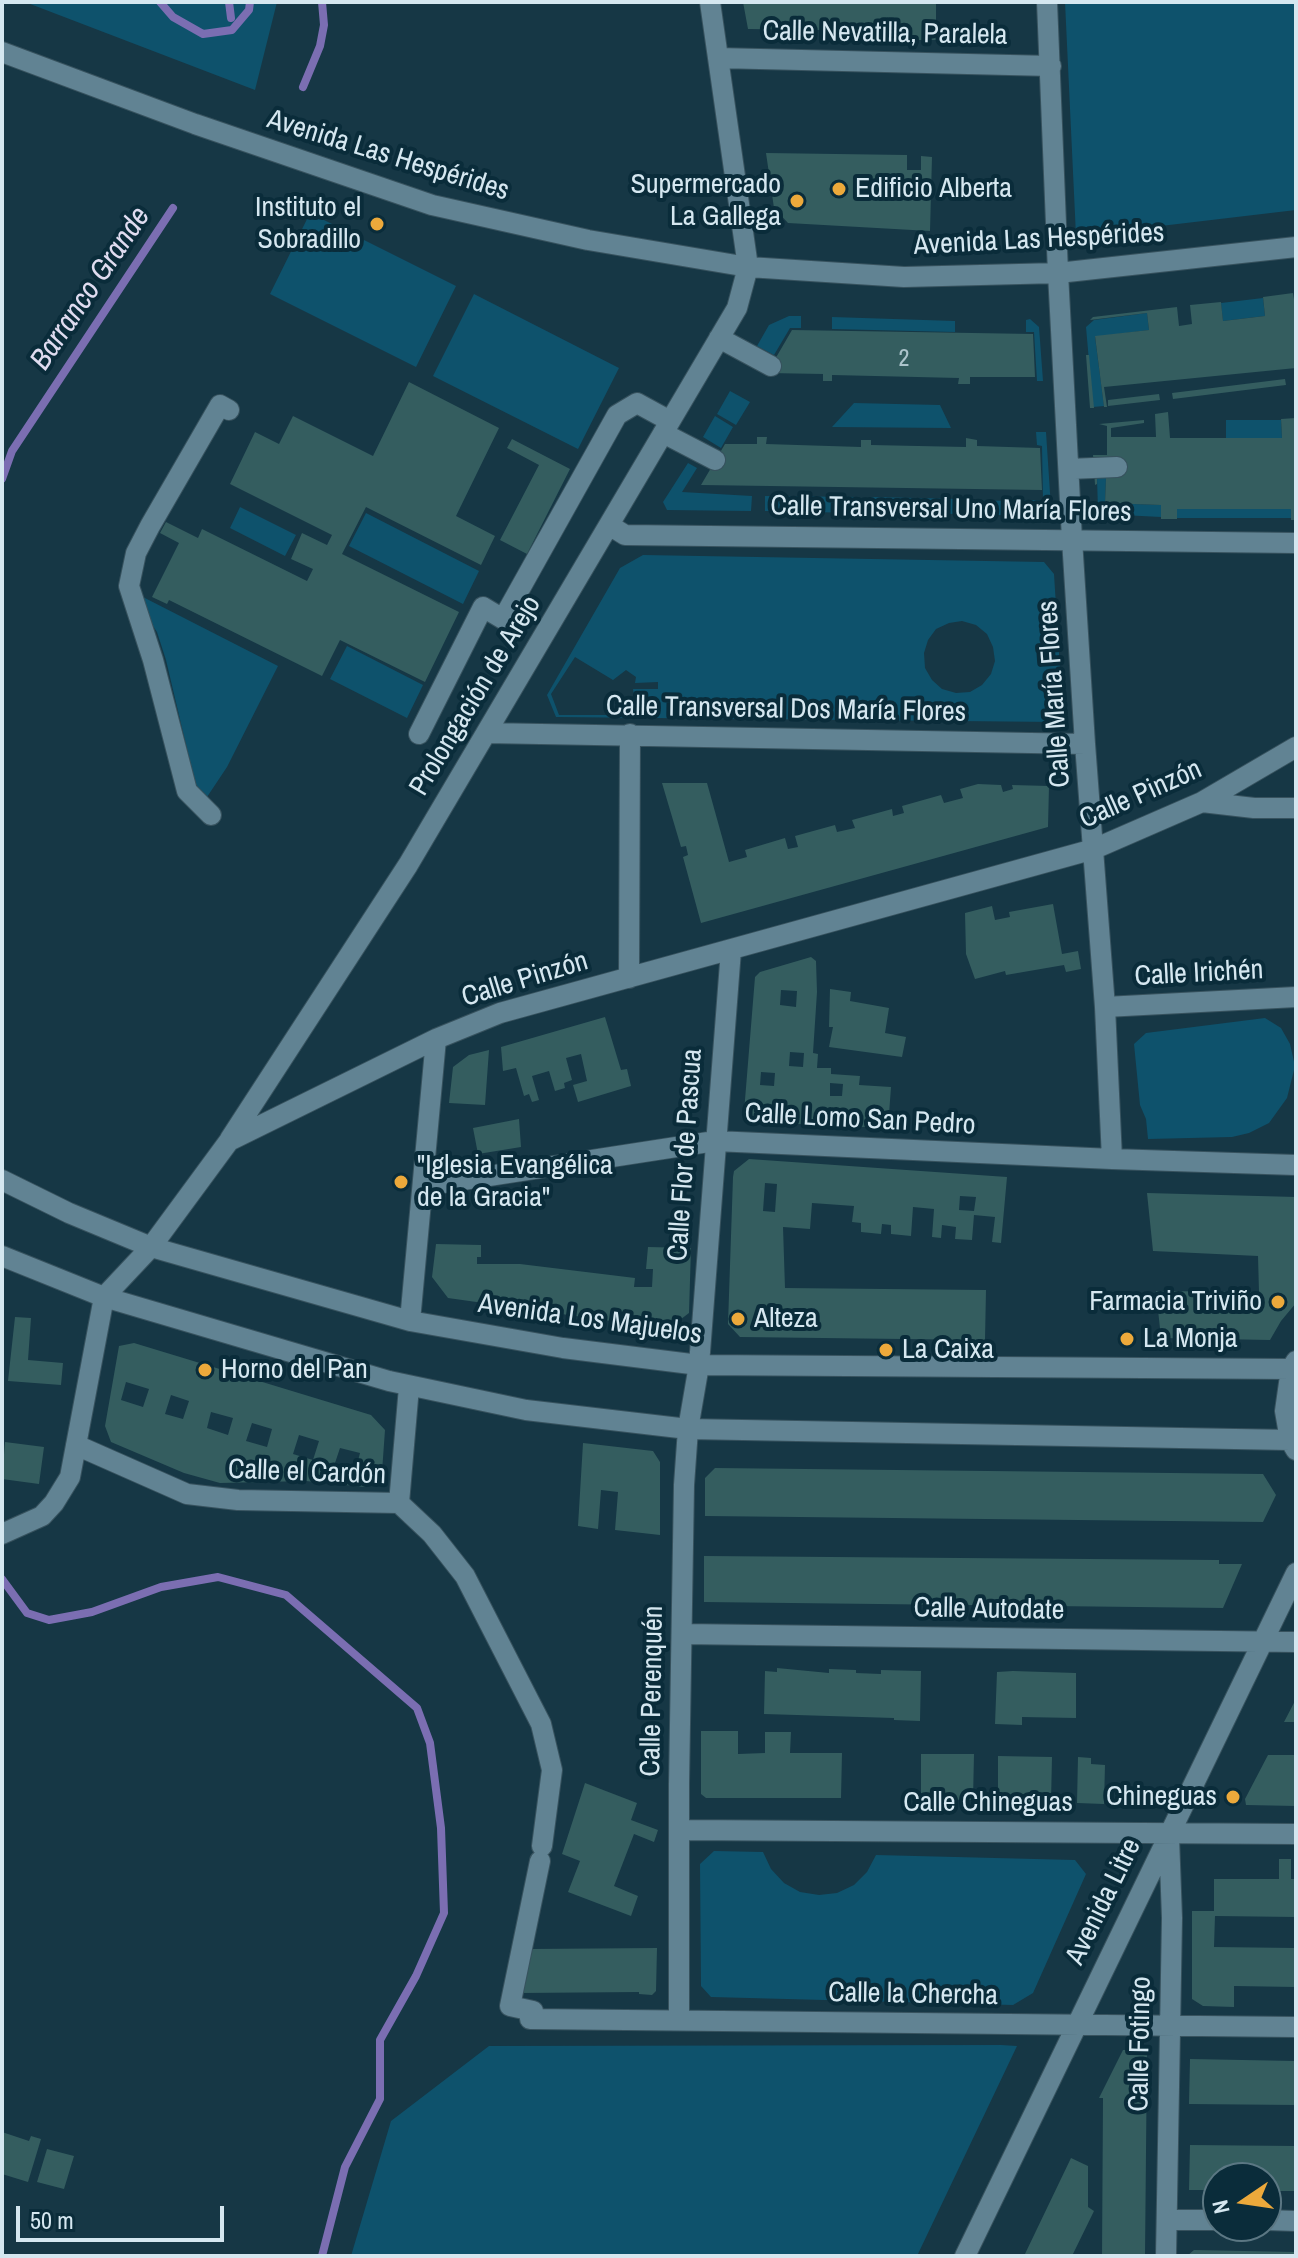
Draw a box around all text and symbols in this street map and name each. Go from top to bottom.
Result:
street label: Calle Nevatilla, Paralela [762,15,1008,53]
street label: Avenida Las Hespérides [263,103,513,209]
place label: Supermercado La Gallega [630,168,781,234]
place label: Edificio Alberta [855,172,1012,206]
marker: Edificio Alberta [830,180,848,198]
place label: Instituto el Sobradillo [255,191,361,257]
marker: Supermercado La Gallega [788,192,806,210]
water label: Barranco Grande [23,201,159,377]
marker: Instituto el Sobradillo [368,215,386,233]
street label: Avenida Las Hespérides [913,217,1165,263]
house number: 2 [899,346,909,374]
street label: Calle Transversal Uno María Flores [770,490,1132,530]
street label: Prolongación de Arejo [403,590,549,802]
street label: Calle María Flores [1032,599,1078,789]
street label: Calle Transversal Dos María Flores [606,690,966,730]
street label: Calle Pinzón [1075,753,1207,837]
street label: Calle Pinzón [458,945,592,1015]
street label: Calle Irichén [1134,954,1264,994]
street label: Calle Flor de Pascua [662,1048,710,1262]
street label: Calle Lomo San Pedro [744,1097,976,1143]
place label: "Iglesia Evangélica de la Gracia" [417,1149,613,1215]
marker: "Iglesia Evangélica de la Gracia" [392,1173,410,1191]
place label: Farmacia Triviño [1089,1285,1262,1319]
street label: Avenida Los Majuelos [476,1288,704,1352]
marker: Farmacia Triviño [1269,1293,1287,1311]
place label: Alteza [754,1302,818,1336]
marker: Alteza [729,1310,747,1328]
place label: La Monja [1143,1322,1237,1356]
marker: La Monja [1118,1330,1136,1348]
place label: La Caixa [902,1333,994,1367]
marker: La Caixa [877,1341,895,1359]
place label: Horno del Pan [221,1353,368,1387]
marker: Horno del Pan [196,1361,214,1379]
street label: Calle el Cardón [227,1453,387,1493]
street label: Calle Autodate [913,1592,1065,1628]
street label: Calle Perenquén [635,1605,671,1777]
place label: Chineguas [1106,1780,1217,1814]
street label: Calle Chineguas [903,1786,1073,1820]
marker: Chineguas [1224,1788,1242,1806]
street label: Avenida Litre [1059,1833,1149,1971]
street label: Calle Fotingo [1123,1976,1159,2112]
street label: Calle la Chercha [828,1977,998,2013]
north arrow [1202,2162,1282,2242]
scale bar [20,2190,228,2240]
text: N [1204,2197,1237,2217]
text: 50 m [30,2204,74,2236]

